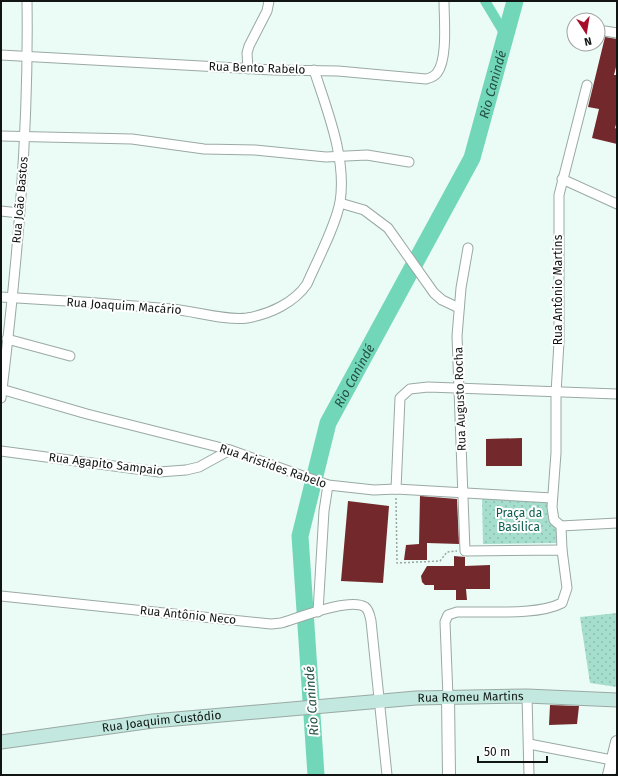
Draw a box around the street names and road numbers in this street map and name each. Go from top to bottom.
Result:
street label: Rua Bento Rabelo [208,59,306,77]
street label: Rua João Bastos [9,156,31,244]
street label: Rua Antônio Martins [551,234,565,345]
street label: Rua Joaquim Macário [66,295,182,317]
street label: Rua Augusto Rocha [451,347,469,451]
street label: Rua Aristides Rabelo [218,441,328,491]
street label: Rua Agapito Sampaio [48,450,164,478]
street label: Rua Antônio Neco [139,603,237,627]
street label: Rua Romeu Martins [417,689,524,705]
street label: Rua Joaquim Custódio [101,708,222,735]

